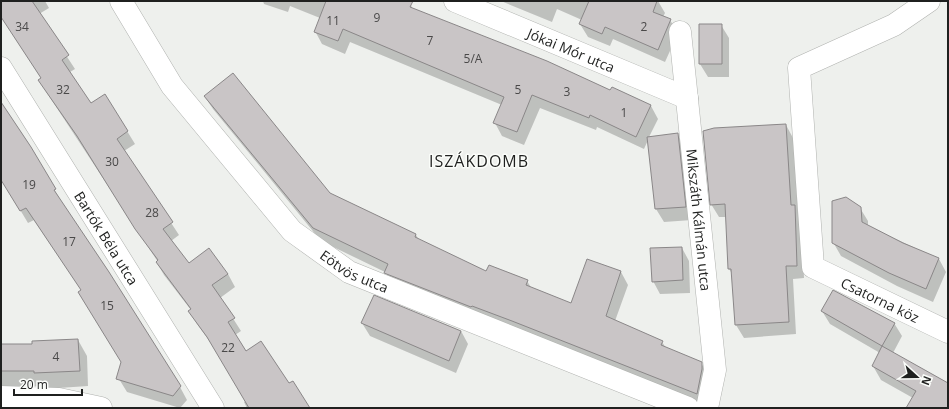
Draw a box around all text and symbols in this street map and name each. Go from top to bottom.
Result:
house number: 9 [374,9,381,26]
house number: 11 [326,12,340,29]
house number: 34 [15,18,29,35]
house number: 2 [641,18,648,35]
street label: Jókai Mór utca [523,22,618,76]
house number: 7 [427,32,434,49]
house number: 5/A [464,50,483,67]
house number: 32 [56,81,70,98]
house number: 5 [515,81,522,98]
house number: 3 [564,83,571,100]
house number: 1 [621,104,627,121]
street label: Mikszáth Kálmán utca [683,148,716,292]
district label: ISZÁKDOMB [429,150,529,172]
house number: 30 [105,153,119,170]
house number: 19 [22,176,36,193]
street label: Bartók Béla utca [70,187,143,288]
house number: 28 [145,204,159,221]
house number: 17 [62,233,76,250]
street label: Eötvös utca [317,245,391,296]
street label: Csatorna köz [838,272,923,327]
house number: 15 [100,297,114,314]
house number: 22 [221,339,235,356]
house number: 4 [53,348,60,365]
north arrow [897,357,937,397]
scale bar [14,371,82,397]
text: N [918,374,935,388]
text: 20 m [20,376,48,393]

